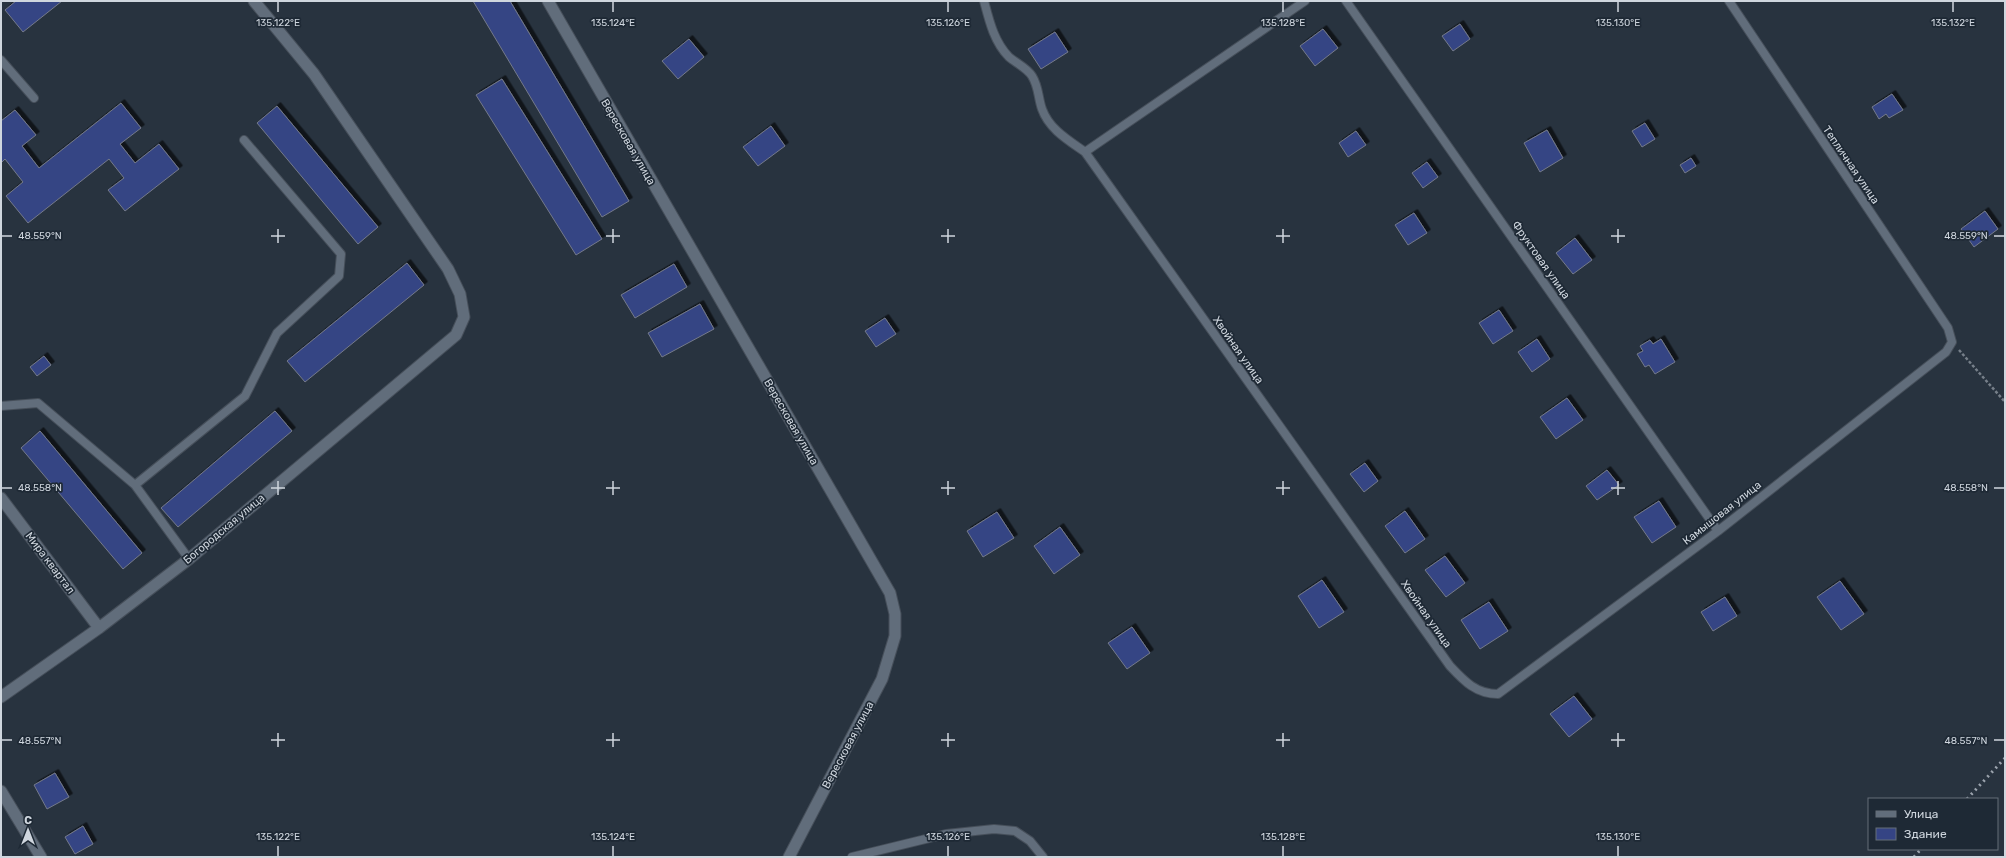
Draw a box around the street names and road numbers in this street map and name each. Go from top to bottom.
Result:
street label: Вересковая улица [598,97,658,187]
street label: Тепличная улица [1820,124,1882,206]
street label: Фруктовая улица [1509,219,1573,301]
street label: Хвойная улица [1210,314,1266,386]
street label: Вересковая улица [761,377,821,467]
street label: Камышовая улица [1680,478,1764,548]
street label: Богородская улица [181,491,267,567]
street label: Мира квартал [23,530,77,596]
street label: Хвойная улица [1398,578,1454,650]
street label: Вересковая улица [820,699,876,791]

